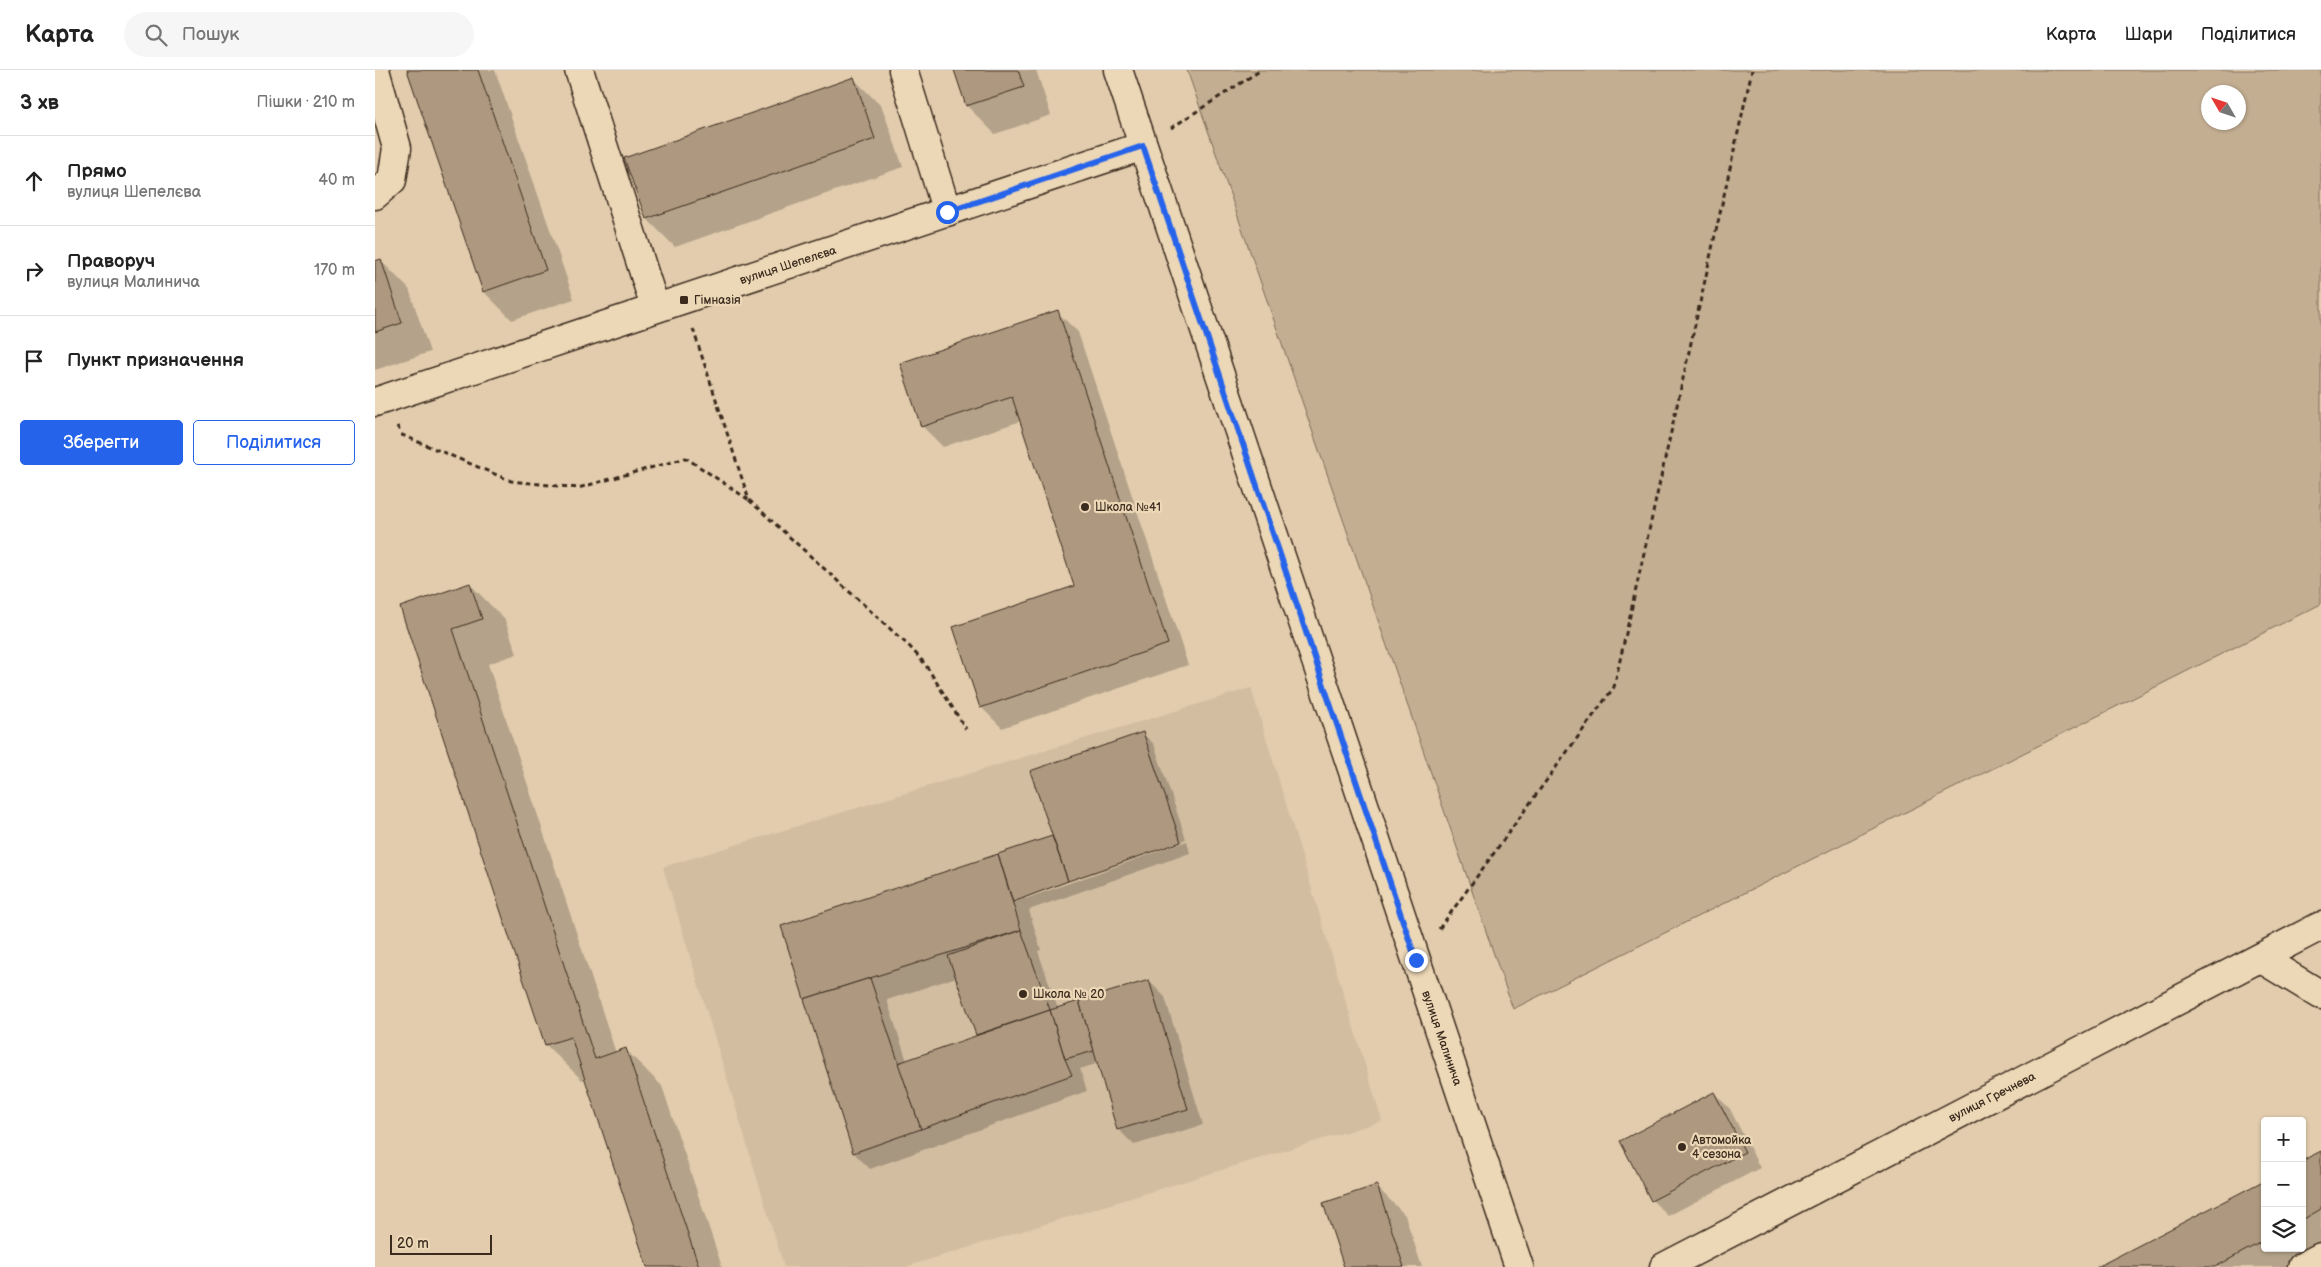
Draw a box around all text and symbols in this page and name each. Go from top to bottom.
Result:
search box [124,12,474,57]
text: Карта [25,20,94,49]
icon: search [142,21,170,49]
text: Пошук [182,23,239,46]
text: Карта [2046,24,2096,45]
text: Шари [2124,24,2173,45]
text: Поділитися [2201,24,2296,45]
north arrow [2201,85,2246,130]
text: 3 хв [20,90,59,115]
text: Пішки · 210 m [257,93,355,112]
text: Прямо [67,160,127,183]
icon: ahead [20,167,48,195]
text: 40 m [318,171,355,190]
text: вулиця Шепелєва [67,183,201,202]
route start [936,201,959,224]
street label: вулиця Шепелєва [738,243,838,288]
text: Праворуч [67,250,155,273]
icon: right [20,257,48,285]
text: 170 m [314,261,355,280]
text: вулиця Малинича [67,273,200,292]
place label: Гімназія [694,293,741,308]
marker: Гімназія [678,294,690,306]
icon: arrive [20,347,48,375]
text: Пункт призначення [67,349,244,372]
button: Зберегти [20,420,183,465]
button: Поділитися [193,420,355,465]
place label: Школа №41 [1095,500,1161,515]
marker: Школа №41 [1079,501,1091,513]
route end [1405,949,1428,972]
place label: Школа № 20 [1033,987,1104,1002]
marker: Школа № 20 [1017,988,1029,1000]
street label: вулиця Малинича [1418,989,1465,1088]
street label: вулиця Гречнева [1946,1069,2038,1126]
map controls [2261,1117,2306,1252]
button: + [2261,1117,2306,1162]
place label: Автомойка 4 сезона [1691,1133,1751,1162]
marker: Автомойка 4 сезона [1676,1141,1688,1153]
button: − [2261,1162,2306,1207]
button: layers [2261,1207,2306,1252]
scale bar [390,1232,493,1255]
text: 20 m [397,1235,429,1252]

